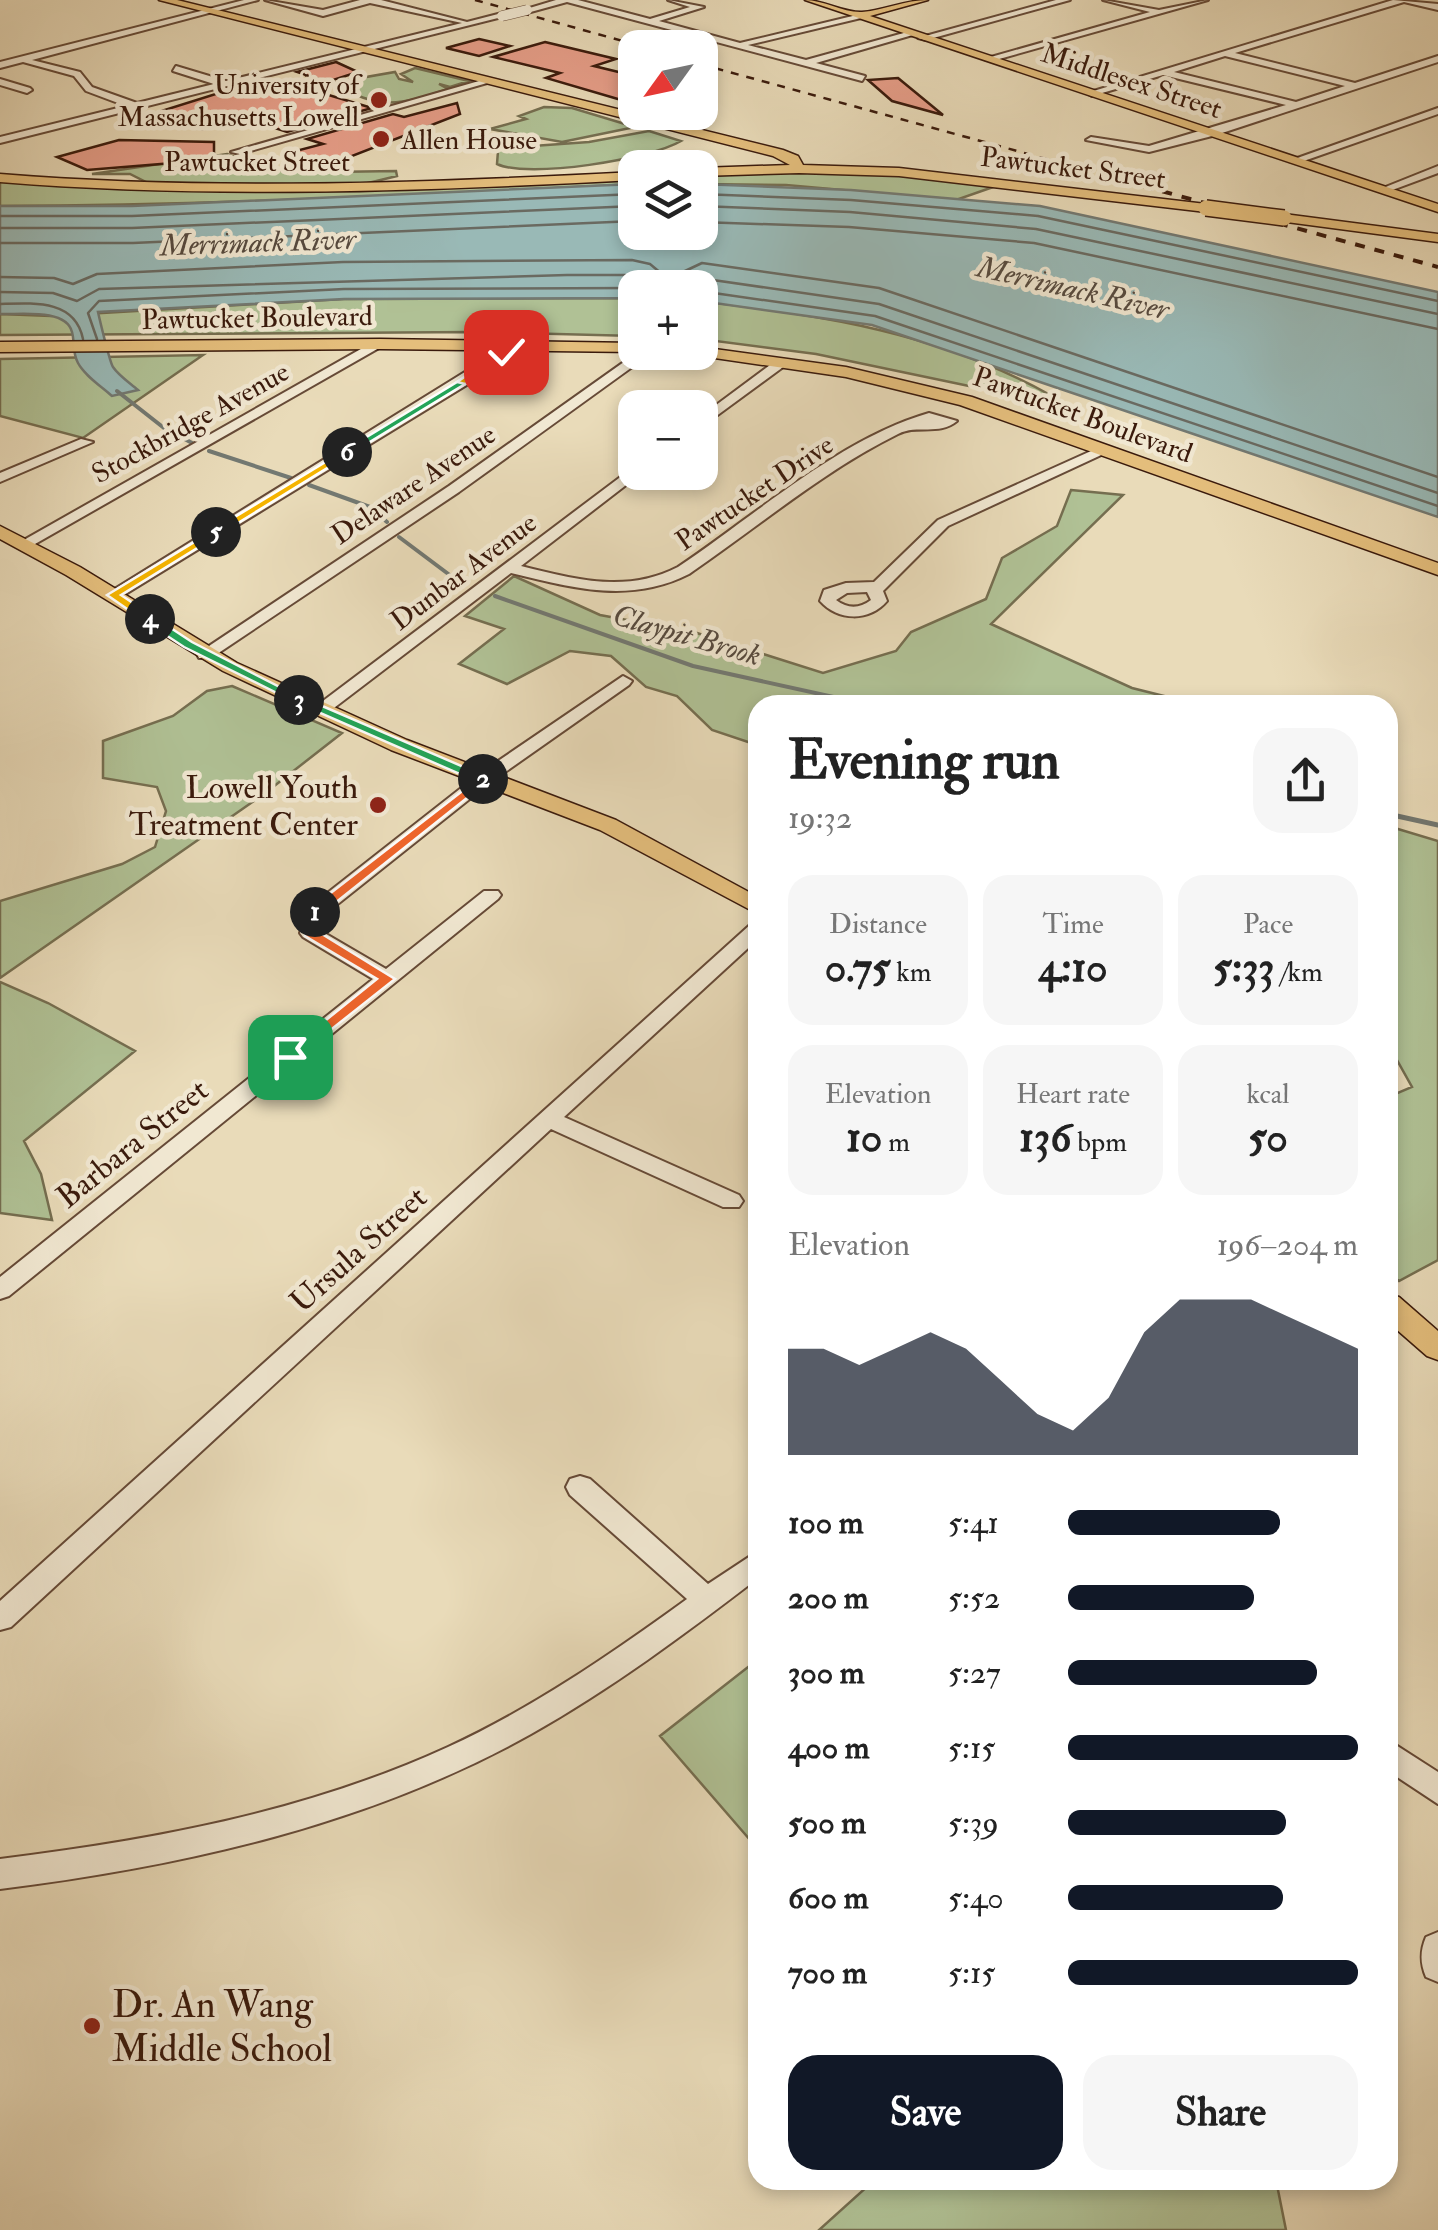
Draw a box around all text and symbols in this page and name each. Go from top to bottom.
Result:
north arrow [618,30,718,130]
map controls [618,30,718,490]
street label: Middlesex Street [1037,36,1226,127]
place label: University of Massachusetts Lowell [118,68,363,135]
marker: University of Massachusetts Lowell [368,89,390,111]
place label: Allen House [400,123,537,158]
marker: Allen House [370,128,392,150]
street label: Pawtucket Street [978,140,1167,197]
street label: Pawtucket Street [164,145,350,180]
button: layers [618,150,718,250]
water label: Merrimack River [157,221,358,264]
water label: Merrimack River [971,248,1174,329]
button: + [618,270,718,370]
street label: Pawtucket Boulevard [141,299,373,338]
pin [464,310,549,395]
icon: check [479,325,534,380]
street label: Stockbridge Avenue [86,355,296,492]
street label: Pawtucket Boulevard [968,359,1197,471]
button: − [618,390,718,490]
street label: Delaware Avenue [325,417,503,553]
pin: 6 [322,427,372,477]
street label: Pawtucket Drive [669,427,841,559]
text: 6 [340,434,354,469]
street label: Dunbar Avenue [384,506,544,639]
pin: 5 [191,507,241,557]
text: 5 [210,514,222,549]
pin: 4 [125,594,175,644]
water label: Claypit Brook [609,597,765,674]
text: 4 [142,601,158,636]
pin: 3 [274,675,324,725]
text: 3 [294,682,304,717]
text: Evening run [788,726,1060,795]
button: share [1253,728,1358,833]
pin: 2 [458,754,508,804]
text: 2 [476,761,490,796]
place label: Lowell Youth Treatment Center [129,768,358,845]
marker: Lowell Youth Treatment Center [367,794,389,816]
text: 19:32 [788,798,852,838]
pin: 1 [290,887,340,937]
text: 1 [310,894,320,929]
text: Distance [829,907,927,942]
text: Time [1042,907,1104,942]
text: Pace [1243,907,1293,942]
text: 0.75 [825,942,890,994]
text: 4:10 [1038,942,1108,994]
text: 5:33 [1213,942,1274,994]
text: km [890,955,931,990]
text: /km [1274,955,1323,990]
pin [248,1015,333,1100]
icon: arrive [263,1030,318,1085]
street label: Barbara Street [49,1070,217,1217]
text: Elevation [825,1077,931,1112]
text: Heart rate [1016,1077,1130,1112]
text: kcal [1247,1077,1289,1112]
text: 10 [846,1112,882,1164]
text: 136 [1019,1112,1071,1164]
text: 50 [1248,1112,1288,1164]
text: m [882,1125,910,1160]
text: bpm [1071,1125,1127,1160]
street label: Ursula Street [282,1178,435,1322]
text: Elevation [788,1225,910,1265]
text: 196–204 m [1217,1225,1358,1265]
text: 100 m [788,1503,864,1543]
text: 5:41 [948,1503,999,1543]
text: 200 m [788,1578,869,1618]
text: 5:52 [948,1578,1000,1618]
text: 300 m [788,1653,865,1693]
text: 5:27 [948,1653,1001,1693]
text: 400 m [788,1728,870,1768]
text: 5:15 [948,1728,995,1768]
text: 500 m [788,1803,866,1843]
text: 5:39 [948,1803,999,1843]
text: 600 m [788,1878,869,1918]
text: 5:40 [948,1878,1004,1918]
text: 700 m [788,1953,867,1993]
text: 5:15 [948,1953,995,1993]
place label: Dr. An Wang Middle School [112,1981,332,2073]
marker: Dr. An Wang Middle School [81,2015,103,2037]
button: Save [788,2055,1063,2170]
button: Share [1083,2055,1358,2170]

